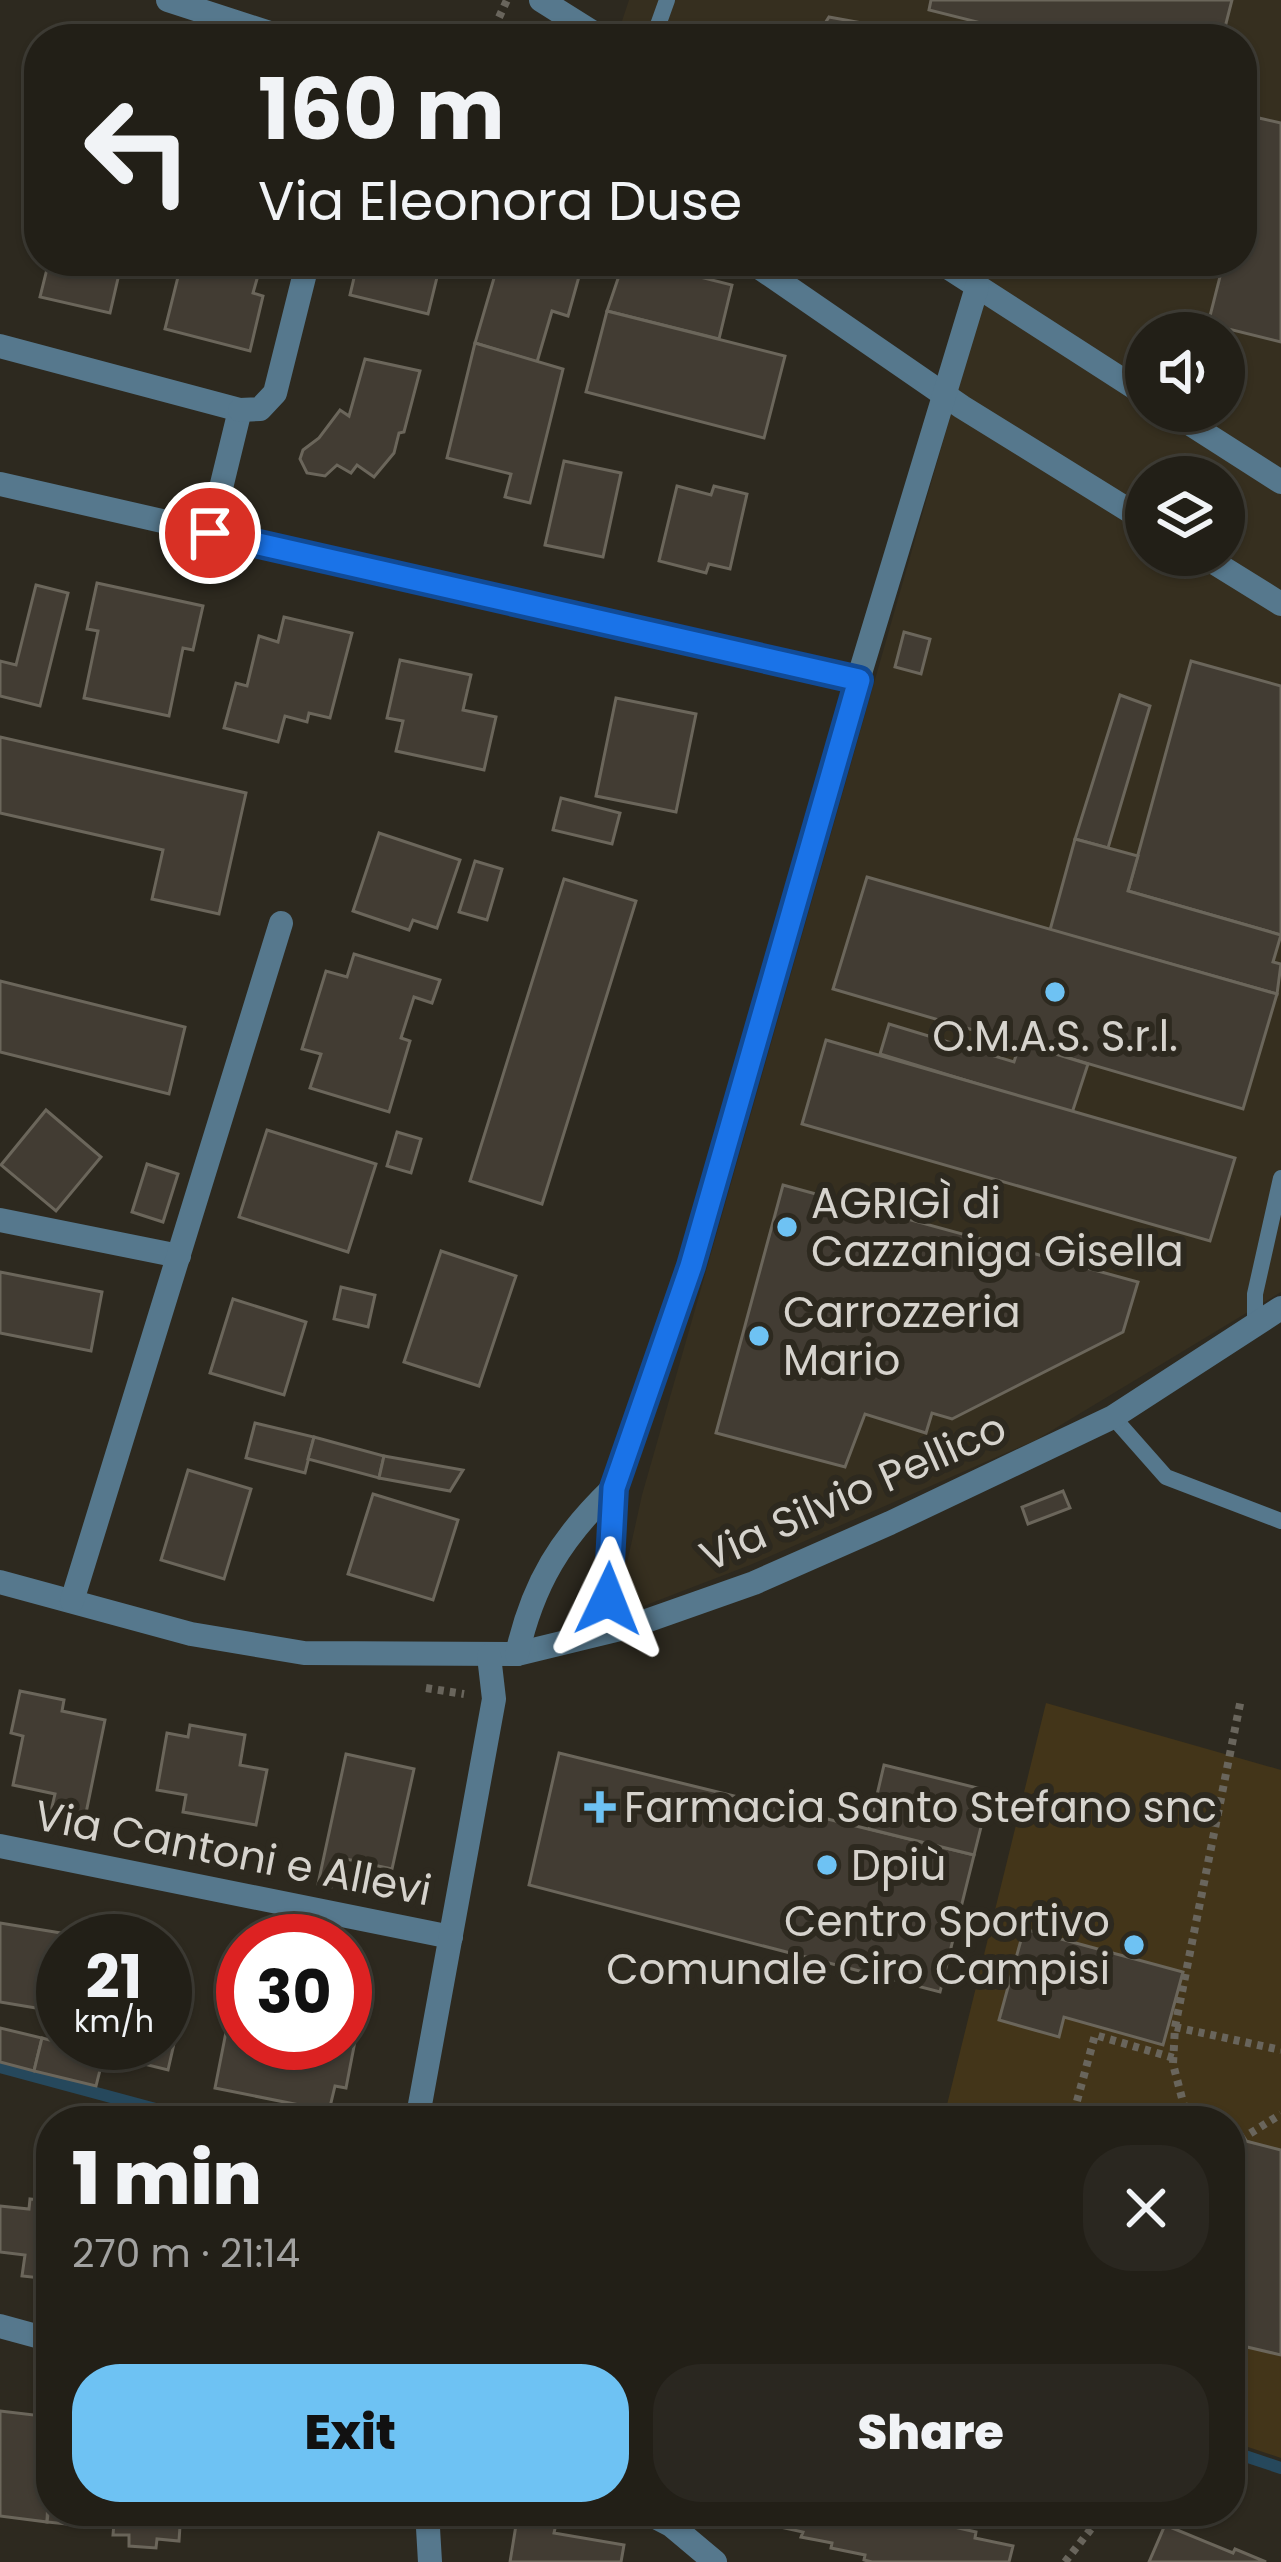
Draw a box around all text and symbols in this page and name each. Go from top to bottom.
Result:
text: 160 m [258,51,505,168]
icon: left [60,72,216,228]
text: Via Eleonora Duse [258,163,742,239]
map controls [1125,312,1245,576]
button: sound [1125,312,1245,432]
button: layers [1125,456,1245,576]
pin [159,482,261,584]
icon: arrive [177,500,243,566]
marker: O.M.A.S. S.r.l. [1042,979,1068,1005]
place label: O.M.A.S. S.r.l. [932,1007,1178,1066]
place label: AGRIGÌ di Cazzaniga Gisella [811,1174,1184,1281]
marker: AGRIGÌ di Cazzaniga Gisella [774,1214,800,1240]
place label: Carrozzeria Mario [783,1283,1021,1390]
marker: Carrozzeria Mario [746,1323,772,1349]
street label: Via Silvio Pellico [691,1398,1015,1586]
position arrow [545,1536,671,1662]
place label: Farmacia Santo Stefano snc [624,1778,1217,1837]
street label: Via Cantoni e Allevi [30,1786,436,1920]
marker: Farmacia Santo Stefano snc [587,1794,613,1820]
place label: Dpiù [851,1836,946,1895]
marker: Dpiù [814,1852,840,1878]
place label: Centro Sportivo Comunale Ciro Campisi [606,1892,1110,1999]
speed limit sign: 30 [216,1914,372,2070]
marker: Centro Sportivo Comunale Ciro Campisi [1121,1932,1147,1958]
text: 21 [86,1935,142,2019]
text: km/h [74,2000,154,2043]
text: 1 min [72,2128,262,2229]
button: close [1083,2145,1209,2271]
text: 270 m · 21:14 [72,2226,300,2281]
button: Exit [72,2364,629,2502]
button: Share [653,2364,1209,2502]

